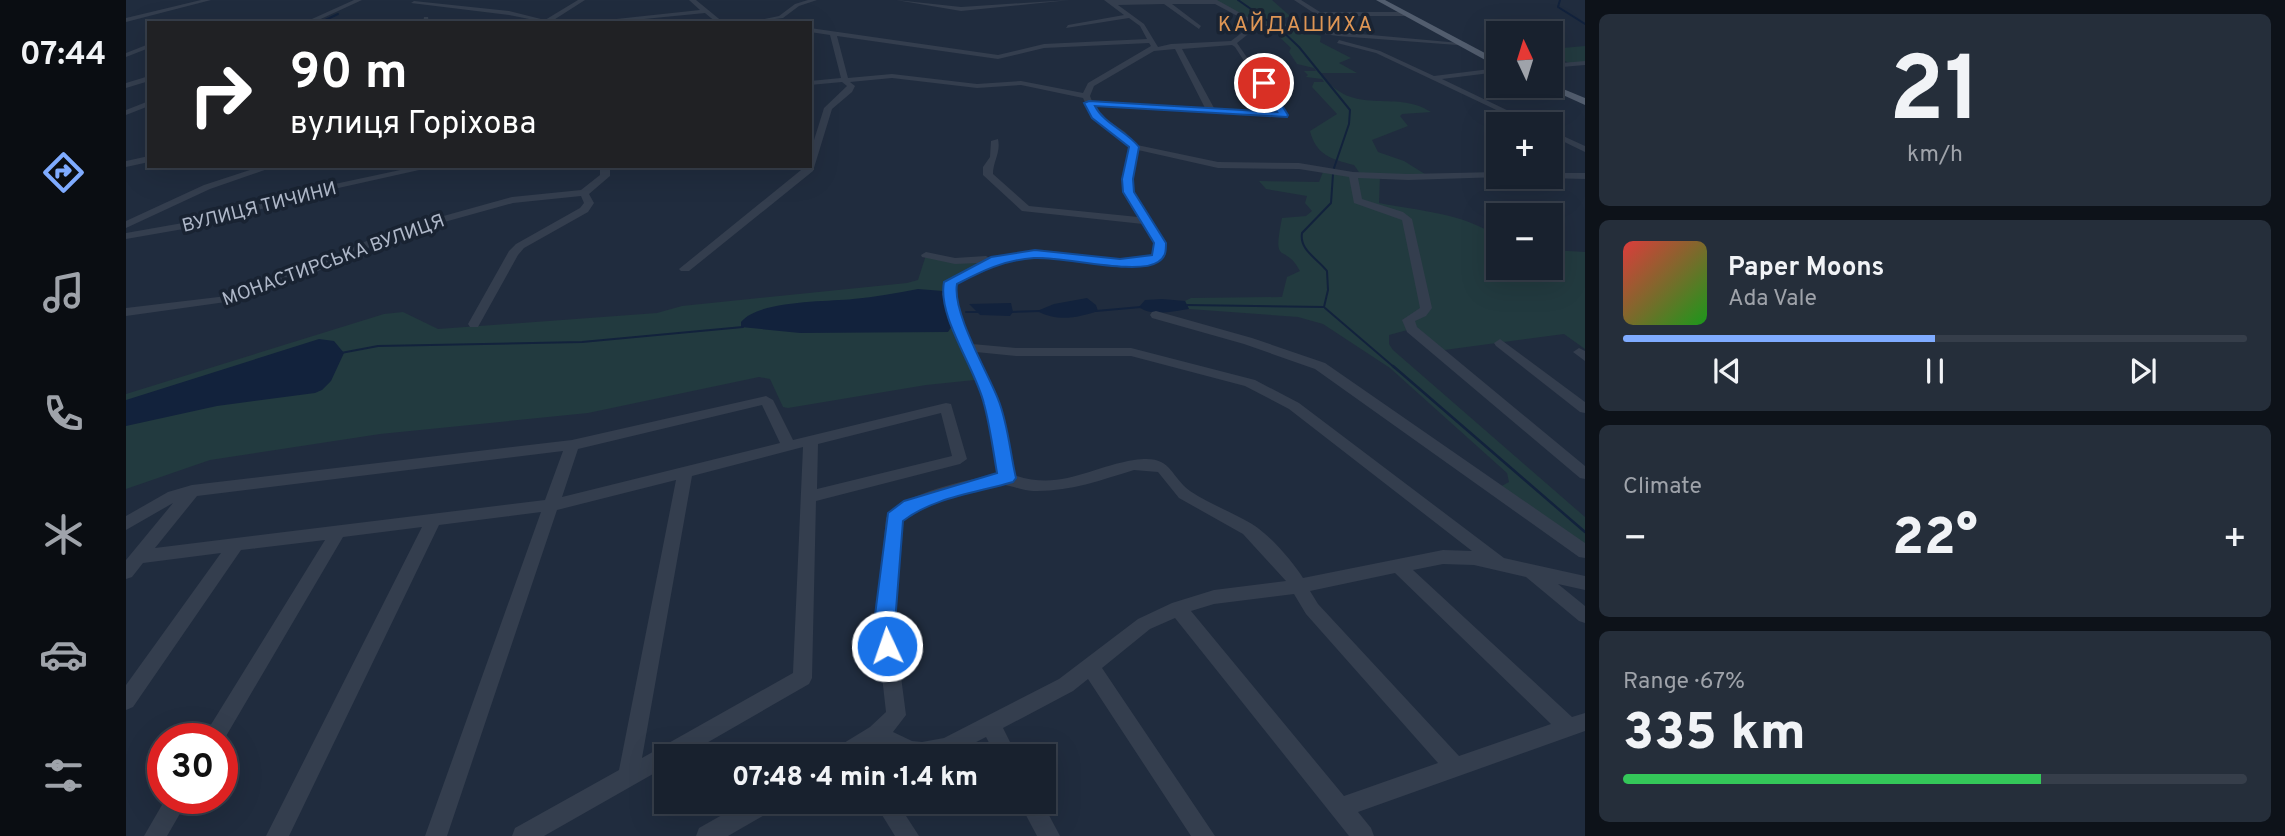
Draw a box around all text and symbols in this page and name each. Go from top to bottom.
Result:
district label: КАЙДАШИХА [1218,11,1374,39]
north arrow [1486,21,1563,98]
map controls [1486,21,1563,280]
text: 07:44 [20,36,106,76]
text: 21 [1889,38,1981,153]
text: 90 m [290,44,408,106]
icon: right [175,49,266,140]
pin [1234,53,1294,113]
icon: arrive [1245,64,1283,102]
text: вулиця Горіхова [290,105,536,145]
button: + [1486,112,1563,189]
text: km/h [1907,141,1963,170]
icon: directions [39,148,88,197]
street label: ВУЛИЦЯ ТИЧИНИ [180,177,339,239]
button: − [1486,203,1563,280]
street label: МОНАСТИРСЬКА ВУЛИЦЯ [219,209,448,312]
text: Paper Moons [1728,252,1884,285]
icon: music [39,268,88,317]
text: Ada Vale [1728,285,1817,314]
icon: previous [1708,352,1746,390]
icon: pause [1916,352,1954,390]
icon: next [2124,352,2162,390]
icon: phone [39,389,88,438]
text: Climate [1623,473,1702,502]
text: 22° [1892,507,1978,573]
icon: climate [39,510,88,559]
text: − [1623,516,1648,565]
text: + [2222,516,2247,565]
position arrow [850,609,924,683]
icon: car [39,630,88,679]
text: Range · 67% [1623,668,1745,697]
text: 335 km [1623,702,1806,768]
speed limit sign: 30 [147,723,238,814]
icon: filters [39,751,88,800]
text: 07:48 · 4 min · 1.4 km [732,762,978,795]

